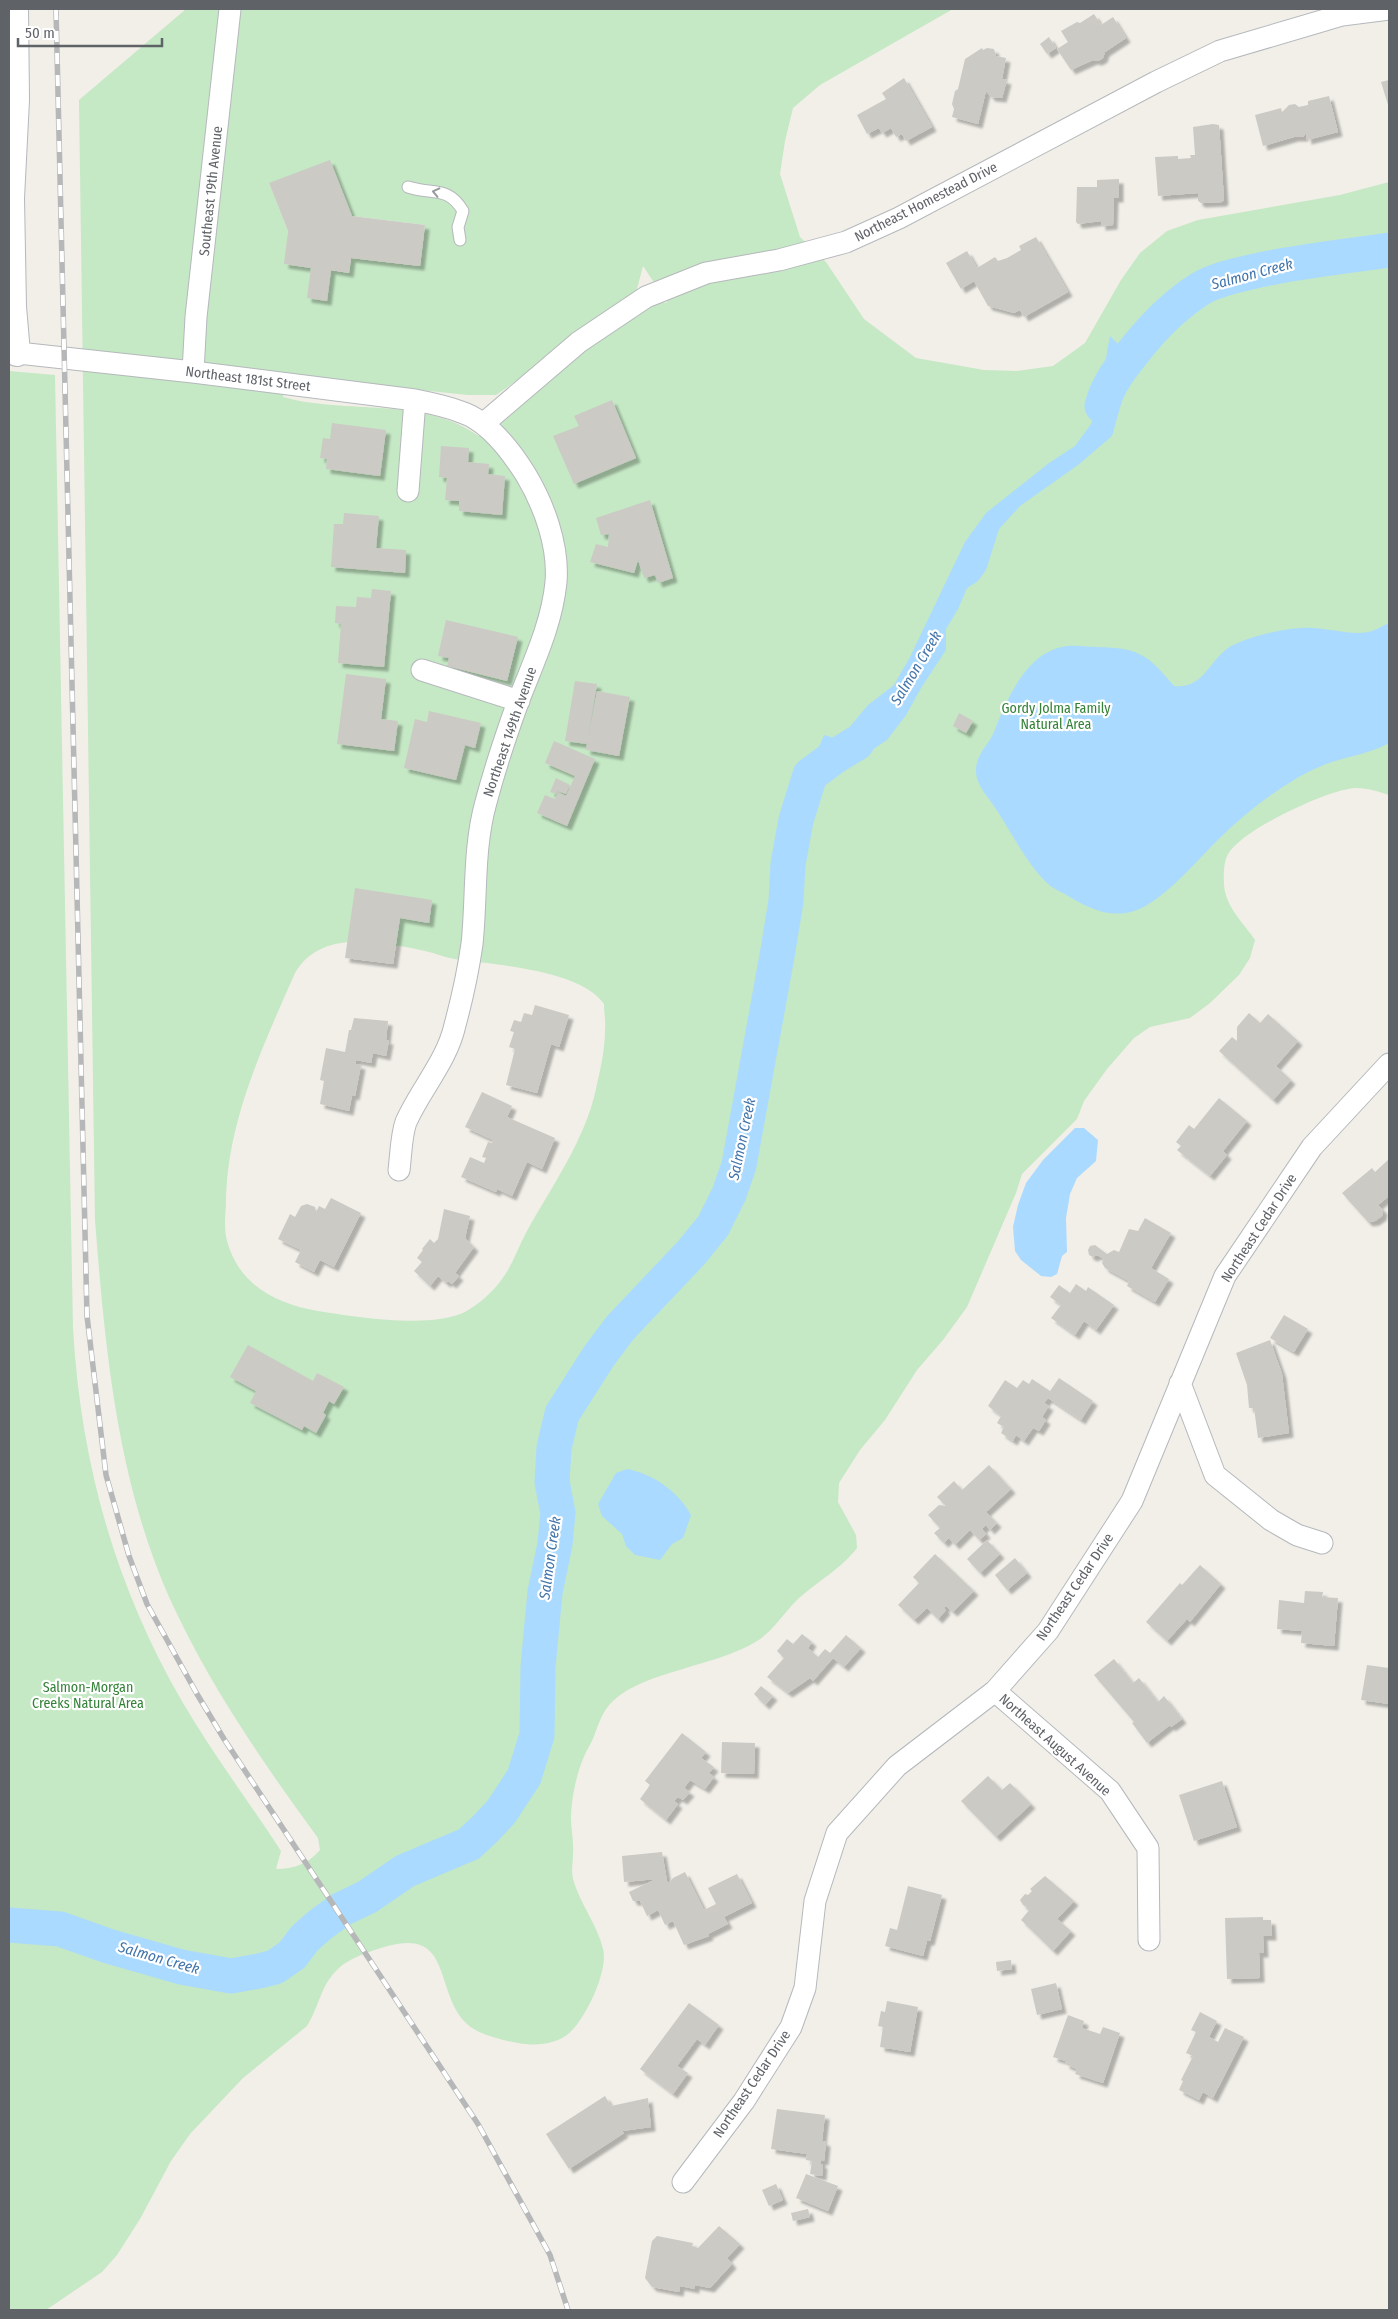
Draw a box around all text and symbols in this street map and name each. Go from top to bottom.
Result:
scale bar [18,15,161,47]
text: 50 m [25,24,55,42]
street label: Southeast 19th Avenue [196,125,226,257]
street label: Northeast Homestead Drive [852,159,1000,245]
one-way arrow [432,187,441,198]
water label: Salmon Creek [1208,254,1295,294]
street label: Northeast 181st Street [184,363,312,395]
water label: Salmon Creek [886,627,945,709]
street label: Northeast 149th Avenue [480,665,540,799]
park label: Gordy Jolma Family Natural Area [1002,700,1111,733]
water label: Salmon Creek [724,1096,760,1183]
street label: Northeast Cedar Drive [1218,1170,1300,1285]
water label: Salmon Creek [535,1515,565,1602]
street label: Northeast Cedar Drive [1033,1530,1117,1644]
park label: Salmon-Morgan Creeks Natural Area [32,1679,144,1712]
street label: Northeast August Avenue [996,1690,1114,1800]
water label: Salmon Creek [115,1938,202,1978]
street label: Northeast Cedar Drive [710,2027,794,2141]

